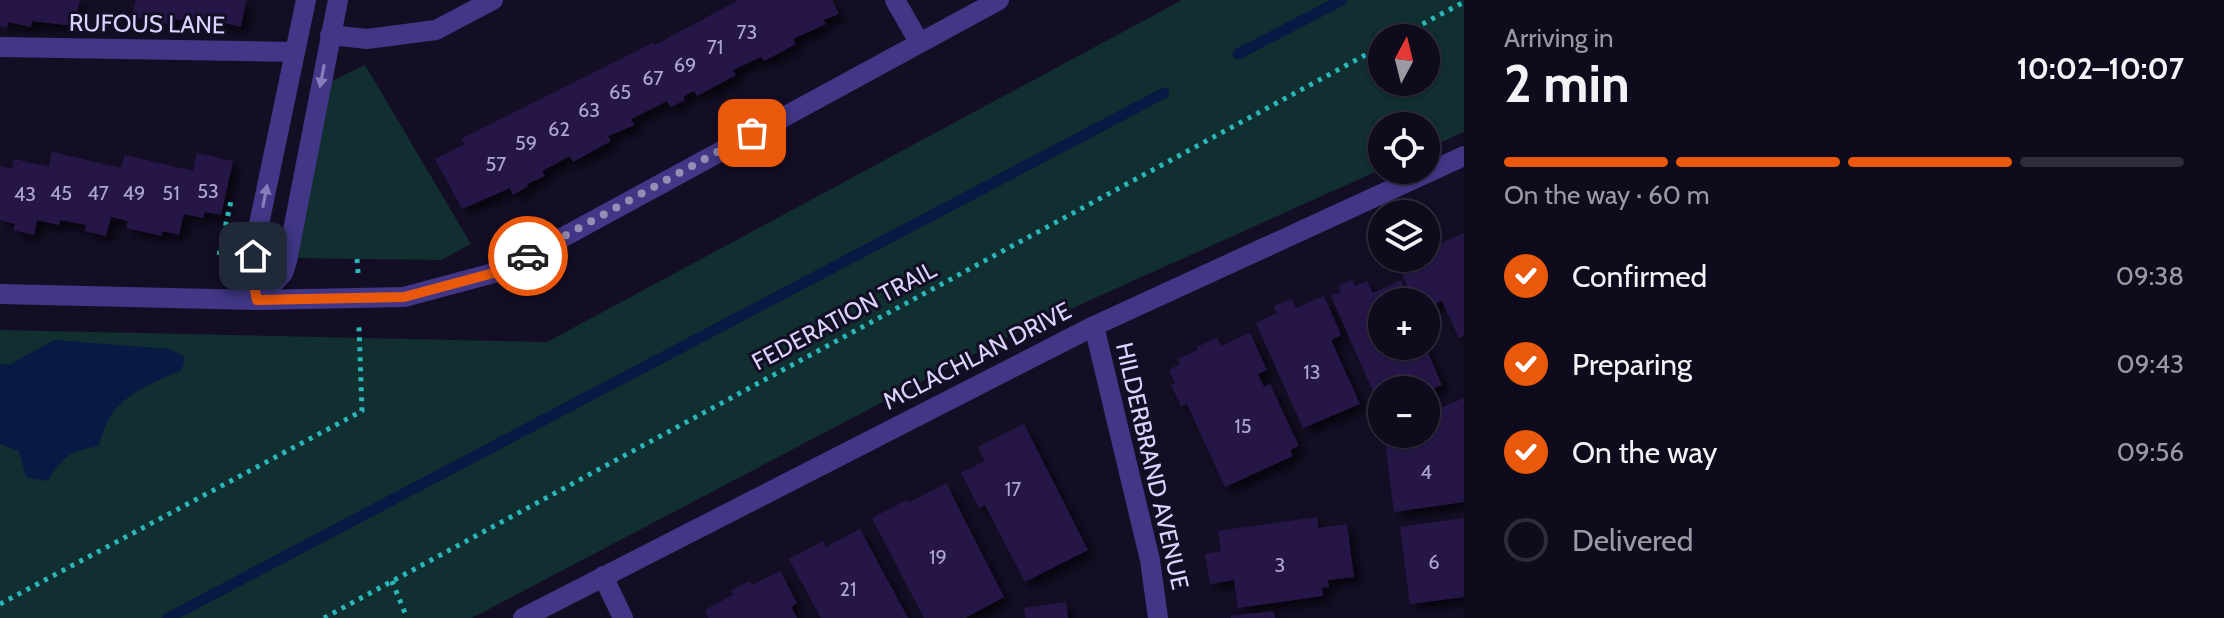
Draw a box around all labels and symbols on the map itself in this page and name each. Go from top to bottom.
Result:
street label: RUFOUS LANE [69,8,225,39]
house number: 73 [737,20,757,44]
north arrow [1368,24,1440,96]
house number: 71 [707,35,723,59]
house number: 69 [674,53,696,77]
one-way arrow [315,64,327,89]
house number: 67 [642,66,664,90]
house number: 65 [609,80,631,104]
house number: 63 [578,98,600,122]
pin [718,99,786,167]
house number: 62 [548,117,570,141]
house number: 59 [515,131,537,155]
house number: 57 [486,152,506,176]
house number: 53 [197,179,219,203]
house number: 45 [50,181,72,205]
house number: 47 [87,181,109,205]
house number: 49 [123,181,145,205]
house number: 51 [162,181,180,205]
house number: 43 [14,182,36,206]
one-way arrow [259,183,271,208]
courier [488,216,568,296]
pin [219,222,287,290]
street label: FEDERATION TRAIL [747,255,941,376]
street label: MCLACHLAN DRIVE [878,296,1076,416]
street label: HILDERBRAND AVENUE [1110,339,1195,592]
house number: 13 [1303,360,1321,384]
house number: 15 [1234,414,1252,438]
house number: 4 [1420,460,1432,484]
house number: 17 [1005,477,1021,501]
house number: 19 [929,545,947,569]
house number: 6 [1428,550,1440,574]
house number: 3 [1275,553,1285,577]
house number: 21 [840,577,857,601]

